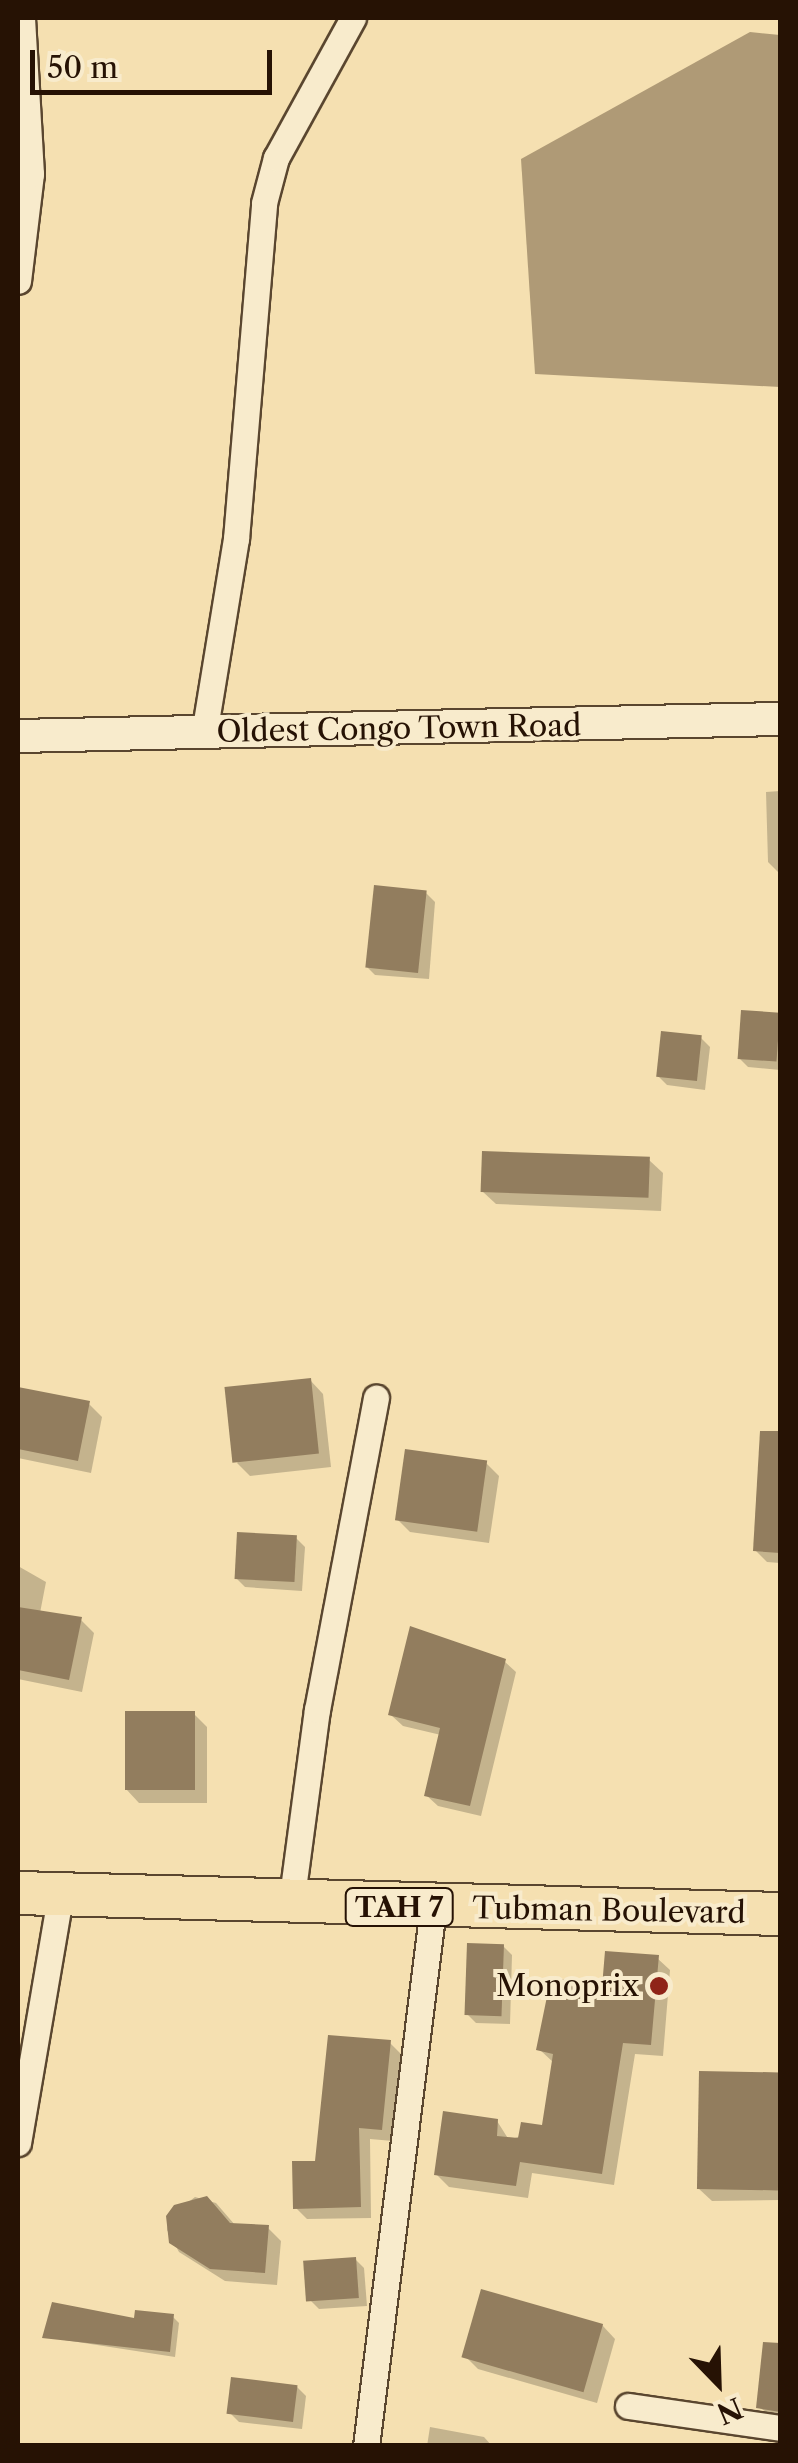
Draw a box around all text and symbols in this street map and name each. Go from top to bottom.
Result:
scale bar [35,30,278,92]
text: 50 m [47,49,118,86]
street label: Oldest Congo Town Road [216,708,582,750]
road number: TAH 7 [344,1884,454,1930]
street label: Tubman Boulevard [472,1891,746,1931]
place label: Monoprix [496,1968,639,2004]
marker: Monoprix [648,1975,670,1997]
north arrow [668,2333,768,2433]
text: N [712,2390,748,2431]

